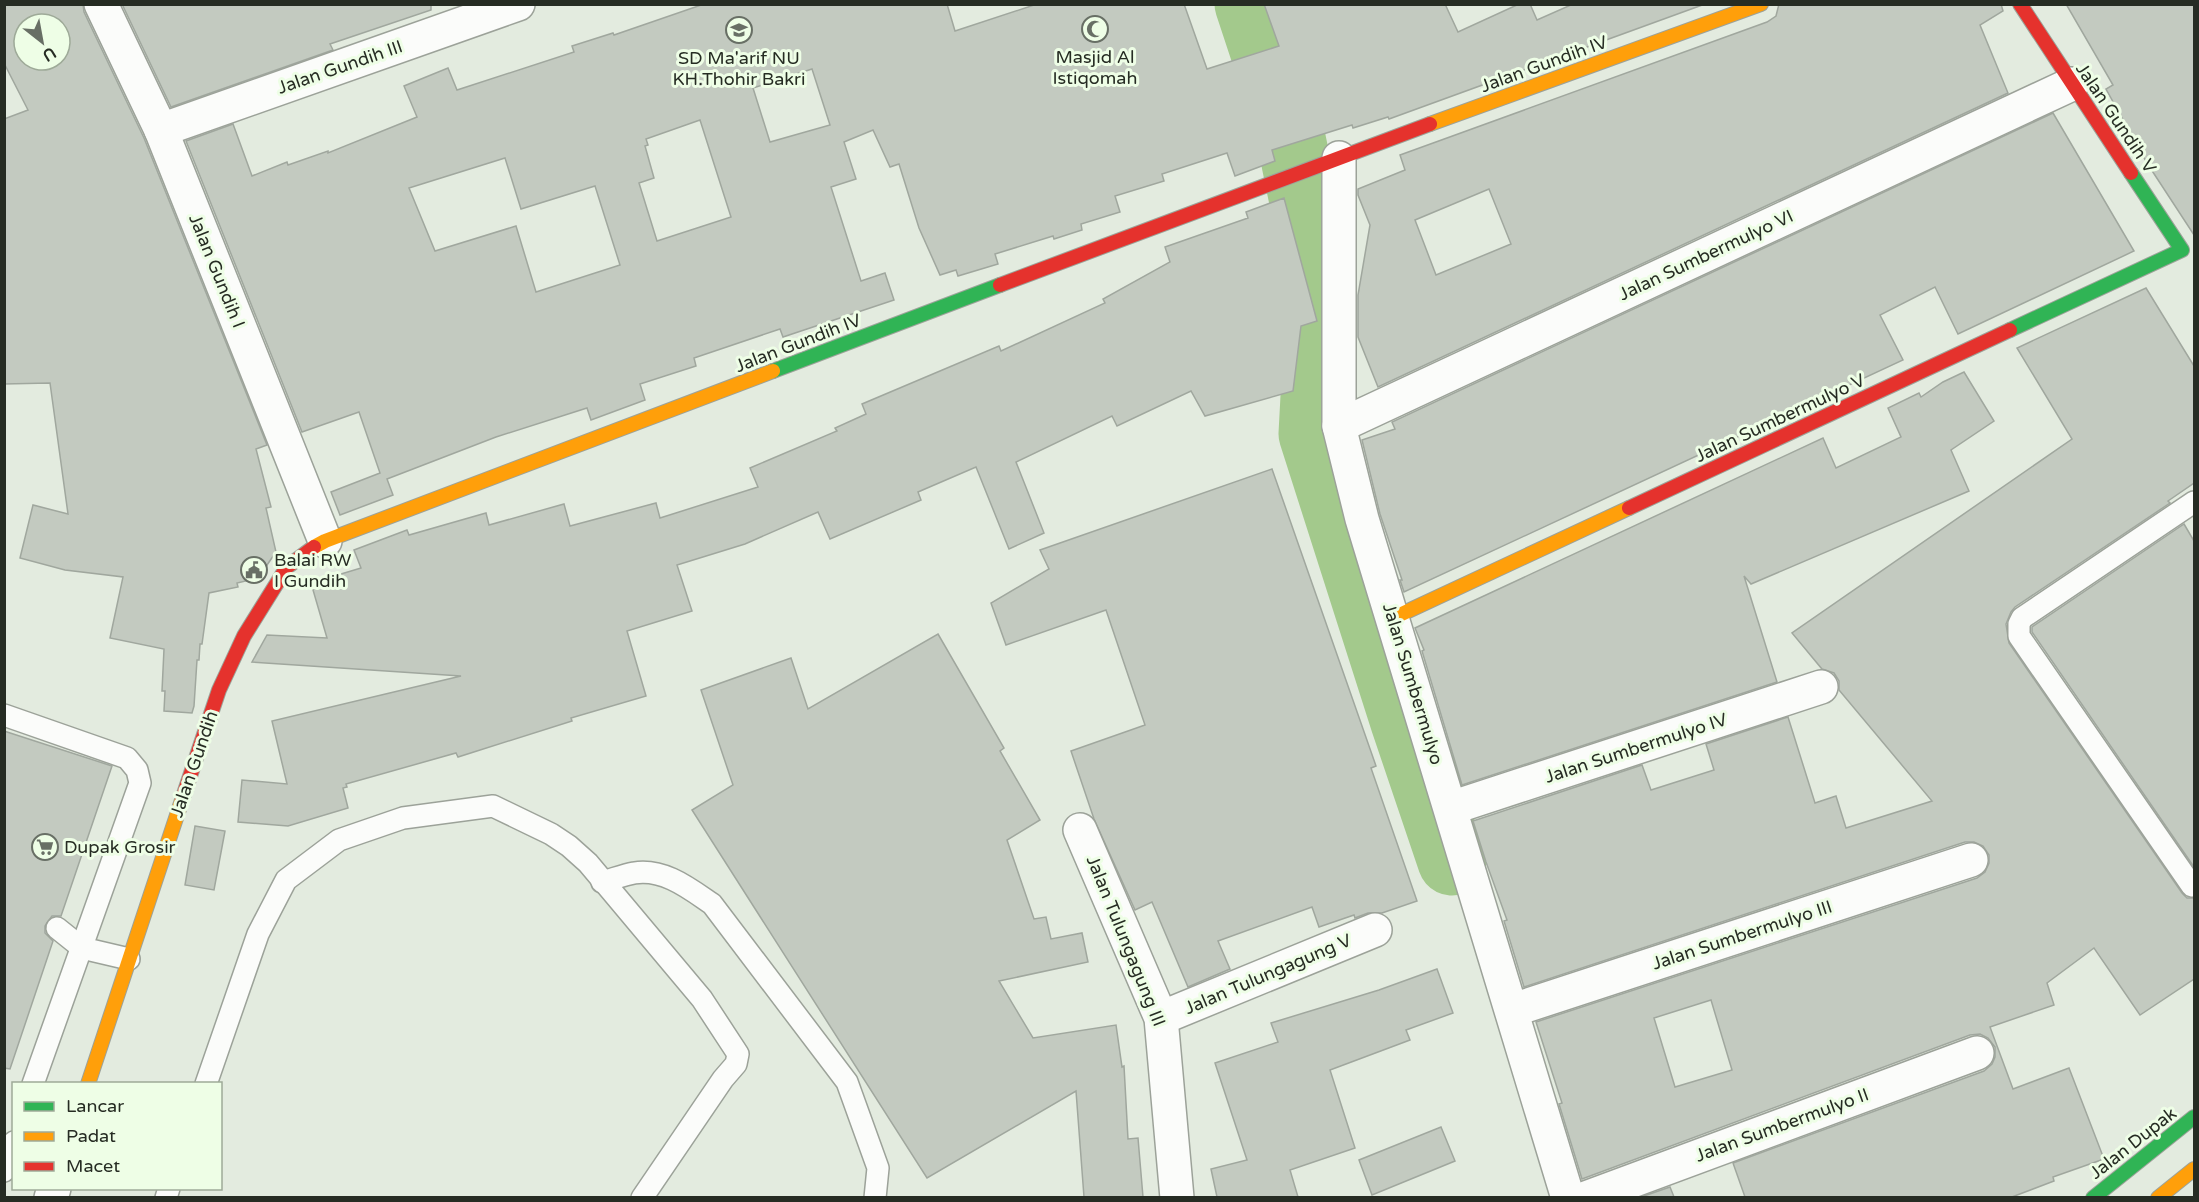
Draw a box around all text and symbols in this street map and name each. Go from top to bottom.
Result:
north arrow [12,12,72,72]
mosque icon: Masjid Al Istiqomah [1080,14,1110,44]
school or university icon: SD Ma'arif NU KH.Thohir Bakri [724,15,754,45]
street label: Jalan Gundih IV [1478,31,1611,97]
street label: Jalan Gundih III [274,35,406,99]
text: U [39,42,60,66]
place label: Masjid Al Istiqomah [1053,46,1137,89]
place label: SD Ma'arif NU KH.Thohir Bakri [673,47,805,90]
street label: Jalan Gundih V [2071,59,2161,178]
street label: Jalan Sumbermulyo VI [1615,205,1797,305]
street label: Jalan Gundih I [184,211,250,331]
street label: Jalan Gundih IV [732,309,865,377]
street label: Jalan Sumbermulyo V [1691,369,1869,467]
place label: Balai RW I Gundih [274,549,351,592]
public building icon: Balai RW I Gundih [239,555,269,585]
street label: Jalan Sumbermulyo [1378,600,1448,768]
street label: Jalan Gundih [166,708,222,820]
street label: Jalan Sumbermulyo IV [1542,708,1730,788]
supermarket icon: Dupak Grosir [30,832,60,862]
place label: Dupak Grosir [64,836,176,858]
street label: Jalan Tulungagung III [1082,852,1170,1030]
street label: Jalan Sumbermulyo III [1649,895,1835,975]
street label: Jalan Tulungagung V [1181,929,1355,1019]
legend [12,1082,222,1190]
street label: Jalan Sumbermulyo II [1692,1083,1872,1167]
text: Lancar [66,1095,124,1117]
street label: Jalan Dupak [2085,1102,2181,1184]
text: Padat [66,1125,116,1147]
text: Macet [66,1155,120,1177]

